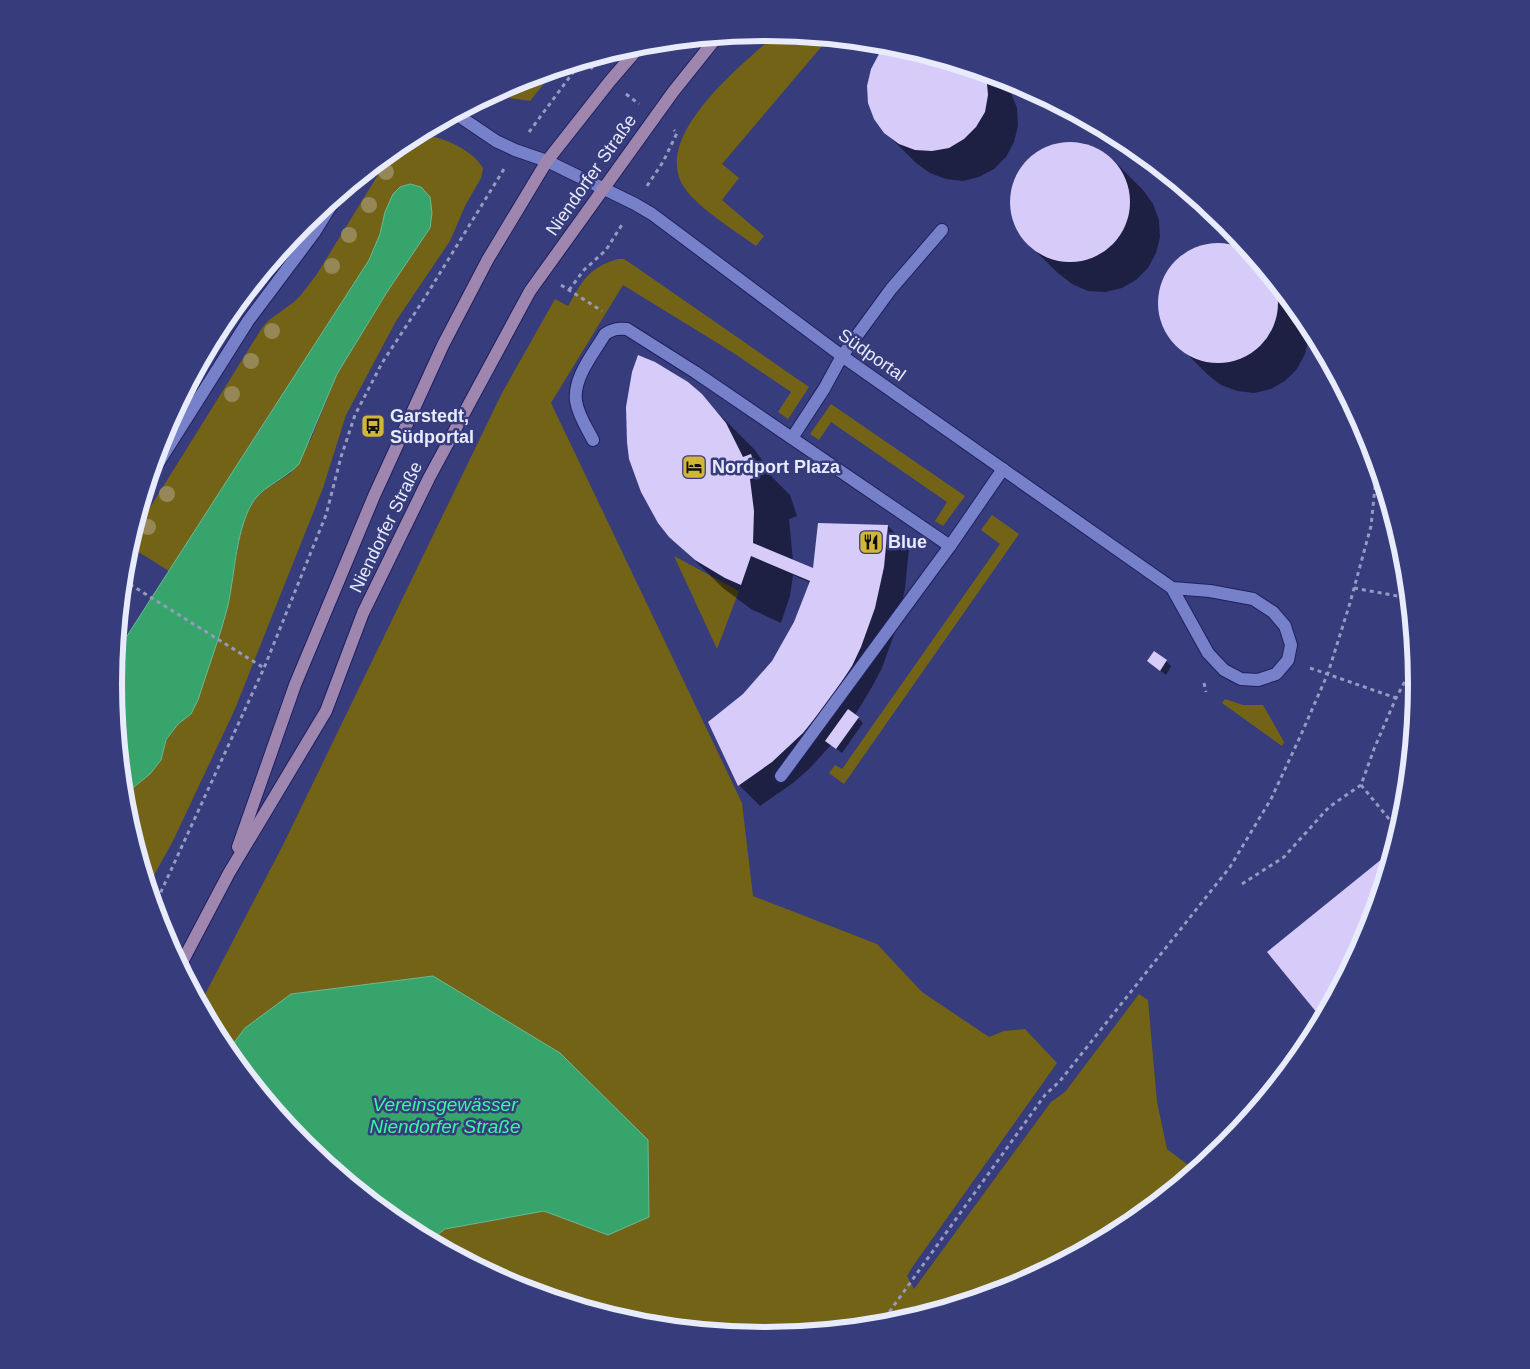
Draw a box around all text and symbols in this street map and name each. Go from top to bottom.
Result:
street label: Niendorfer Straße [542,111,640,239]
street label: Südportal [835,325,909,385]
place label: Garstedt, Südportal [390,406,474,447]
bus stop icon: Garstedt, Südportal [360,413,386,439]
hotel icon: Nordport Plaza [681,454,707,480]
place label: Nordport Plaza [712,457,841,477]
street label: Niendorfer Straße [346,458,426,596]
restaurant icon: Blue [858,529,884,555]
place label: Blue [888,532,927,552]
water label: Vereinsgewässer Niendorfer Straße [369,1094,521,1137]

